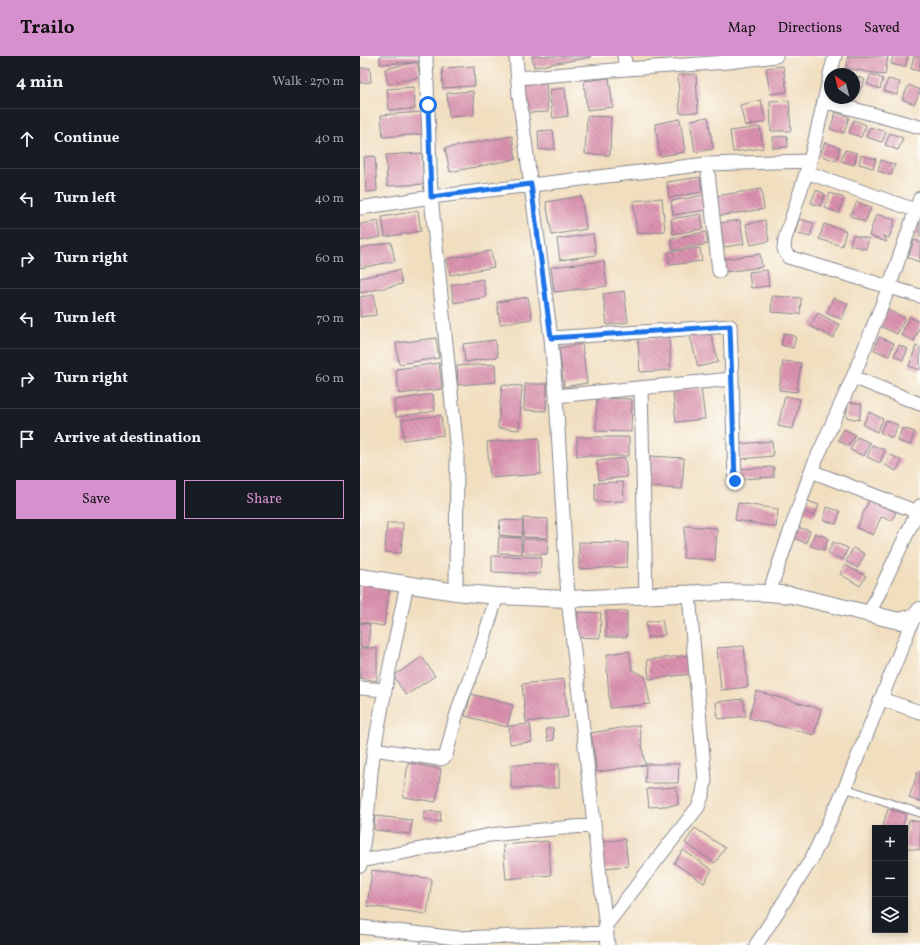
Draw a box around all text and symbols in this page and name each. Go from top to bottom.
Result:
text: Trailo [20,15,75,41]
text: Map [728,19,756,38]
text: Directions [778,19,842,38]
text: Saved [864,19,900,38]
north arrow [824,68,860,104]
text: 4 min [16,71,63,94]
text: Walk · 270 m [272,73,344,91]
route start [419,96,437,114]
icon: ahead [16,128,38,150]
text: Continue [54,128,119,149]
text: 40 m [315,130,344,148]
icon: left [16,188,38,210]
text: Turn left [54,188,116,209]
text: 40 m [315,190,344,208]
icon: right [16,248,38,270]
text: Turn right [54,248,128,269]
text: 60 m [316,250,344,268]
icon: left [16,308,38,330]
text: Turn left [54,308,116,329]
text: 70 m [316,310,344,328]
icon: right [16,368,38,390]
text: Turn right [54,368,128,389]
text: 60 m [316,370,344,388]
icon: arrive [16,428,38,450]
text: Arrive at destination [54,428,201,449]
route end [726,472,744,490]
button: Save [16,480,176,519]
button: Share [184,480,344,519]
map controls [872,825,908,933]
button: + [872,825,908,861]
button: − [872,861,908,897]
button: layers [872,897,908,933]

